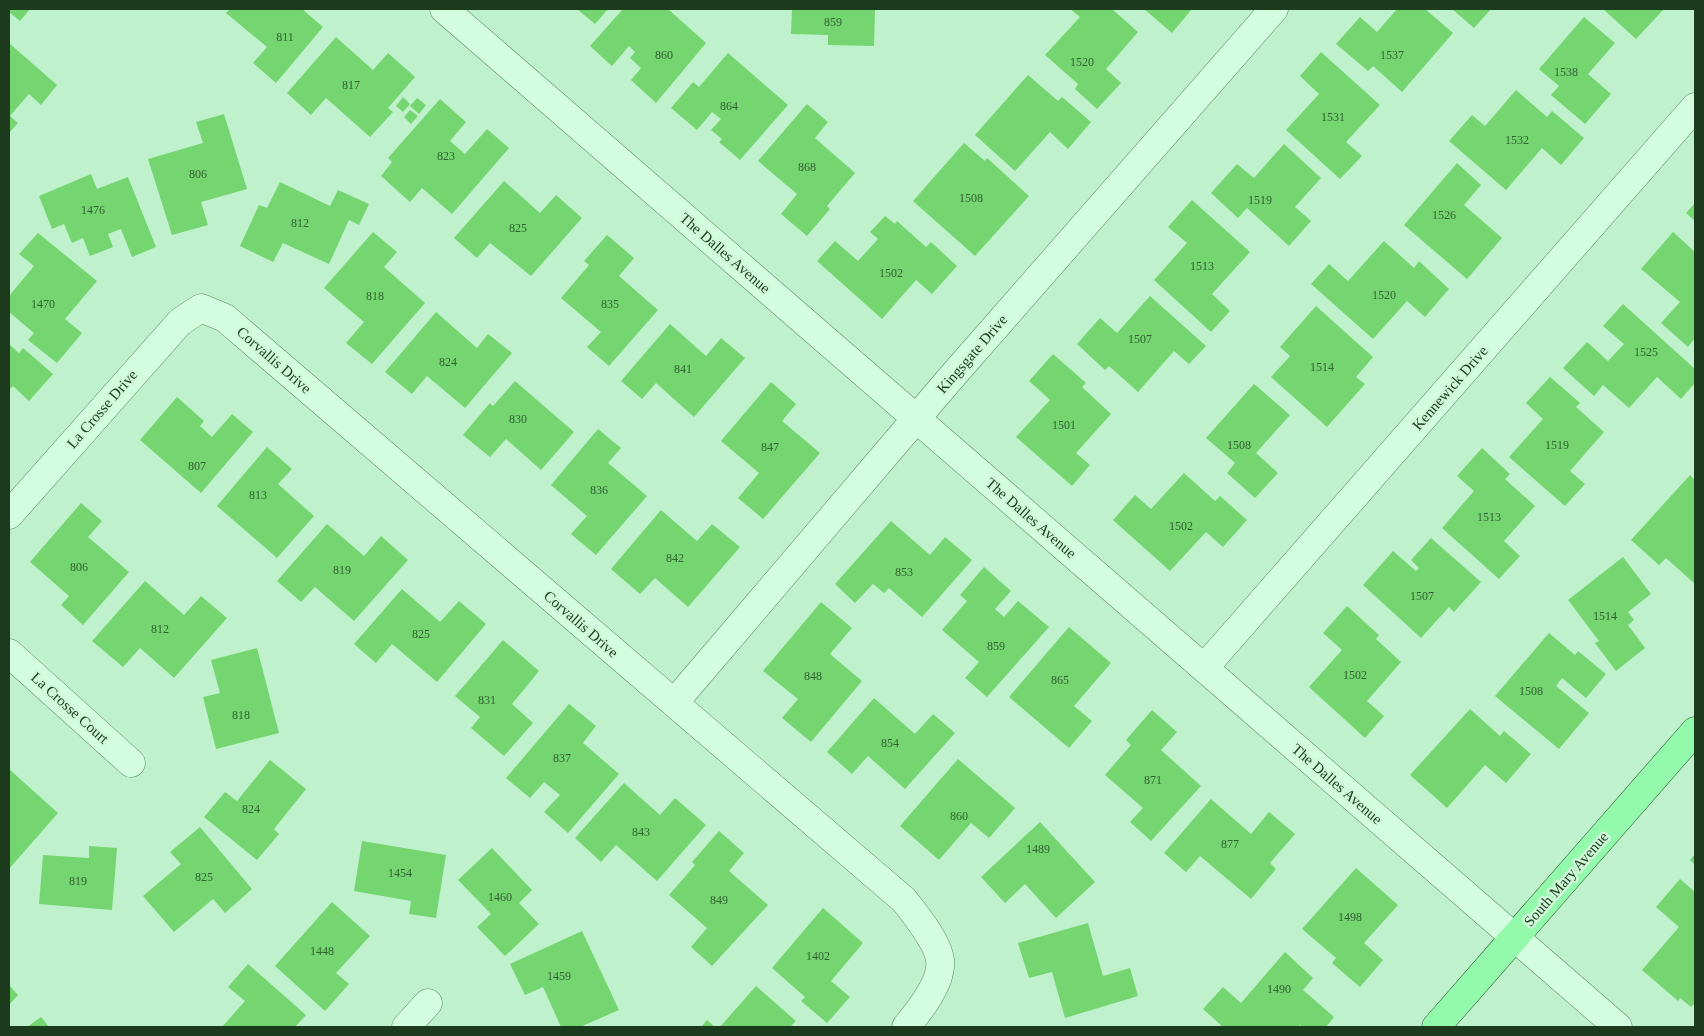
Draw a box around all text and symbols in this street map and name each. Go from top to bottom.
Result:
house number: 859 [824,15,842,29]
house number: 811 [276,30,294,44]
house number: 860 [655,48,673,62]
house number: 1537 [1380,48,1404,62]
house number: 1520 [1070,55,1094,69]
house number: 1538 [1554,65,1578,79]
house number: 817 [342,78,360,92]
house number: 864 [720,99,738,113]
house number: 1531 [1321,110,1345,124]
house number: 1532 [1505,133,1529,147]
house number: 823 [437,149,455,163]
house number: 868 [798,160,816,174]
house number: 806 [189,167,207,181]
house number: 1508 [959,191,983,205]
house number: 1519 [1248,193,1272,207]
house number: 1476 [81,203,105,217]
house number: 1526 [1432,208,1456,222]
street label: The Dalles Avenue [677,210,773,297]
house number: 812 [291,216,309,230]
house number: 825 [509,221,527,235]
house number: 1513 [1190,259,1214,273]
house number: 1502 [879,266,903,280]
house number: 1520 [1372,288,1396,302]
house number: 818 [366,289,384,303]
house number: 1470 [31,297,55,311]
house number: 835 [601,297,619,311]
street label: Kingsgate Drive [934,311,1011,397]
street label: Corvallis Drive [234,323,315,397]
house number: 1507 [1128,332,1152,346]
street label: Kennewick Drive [1409,342,1491,433]
house number: 1525 [1634,345,1658,359]
house number: 824 [439,355,457,369]
house number: 1514 [1310,360,1334,374]
house number: 841 [674,362,692,376]
street label: La Crosse Drive [64,366,141,451]
house number: 830 [509,412,527,426]
house number: 1501 [1052,418,1076,432]
house number: 1508 [1227,438,1251,452]
house number: 1519 [1545,438,1569,452]
house number: 847 [761,440,779,454]
house number: 807 [188,459,206,473]
street label: The Dalles Avenue [983,475,1079,562]
house number: 836 [590,483,608,497]
house number: 813 [249,488,267,502]
house number: 1513 [1477,510,1501,524]
house number: 1502 [1169,519,1193,533]
house number: 842 [666,551,684,565]
house number: 806 [70,560,88,574]
house number: 819 [333,563,351,577]
house number: 853 [895,565,913,579]
street label: Corvallis Drive [541,587,622,661]
house number: 1507 [1410,589,1434,603]
house number: 1514 [1593,609,1617,623]
house number: 812 [151,622,169,636]
house number: 825 [412,627,430,641]
house number: 859 [987,639,1005,653]
house number: 1502 [1343,668,1367,682]
street label: La Crosse Court [28,669,113,747]
house number: 848 [804,669,822,683]
house number: 865 [1051,673,1069,687]
house number: 1508 [1519,684,1543,698]
house number: 831 [478,693,496,707]
house number: 818 [232,708,250,722]
house number: 854 [881,736,899,750]
street label: The Dalles Avenue [1289,741,1385,828]
house number: 837 [553,751,571,765]
house number: 871 [1144,773,1162,787]
house number: 824 [242,802,260,816]
house number: 860 [950,809,968,823]
house number: 843 [632,825,650,839]
street label: South Mary Avenue [1521,828,1612,929]
house number: 877 [1221,837,1239,851]
house number: 1489 [1026,842,1050,856]
house number: 1454 [388,866,412,880]
house number: 825 [195,870,213,884]
house number: 819 [69,874,87,888]
house number: 1460 [488,890,512,904]
house number: 849 [710,893,728,907]
house number: 1498 [1338,910,1362,924]
house number: 1448 [310,944,334,958]
house number: 1402 [806,949,830,963]
house number: 1459 [547,969,571,983]
house number: 1490 [1267,982,1291,996]

